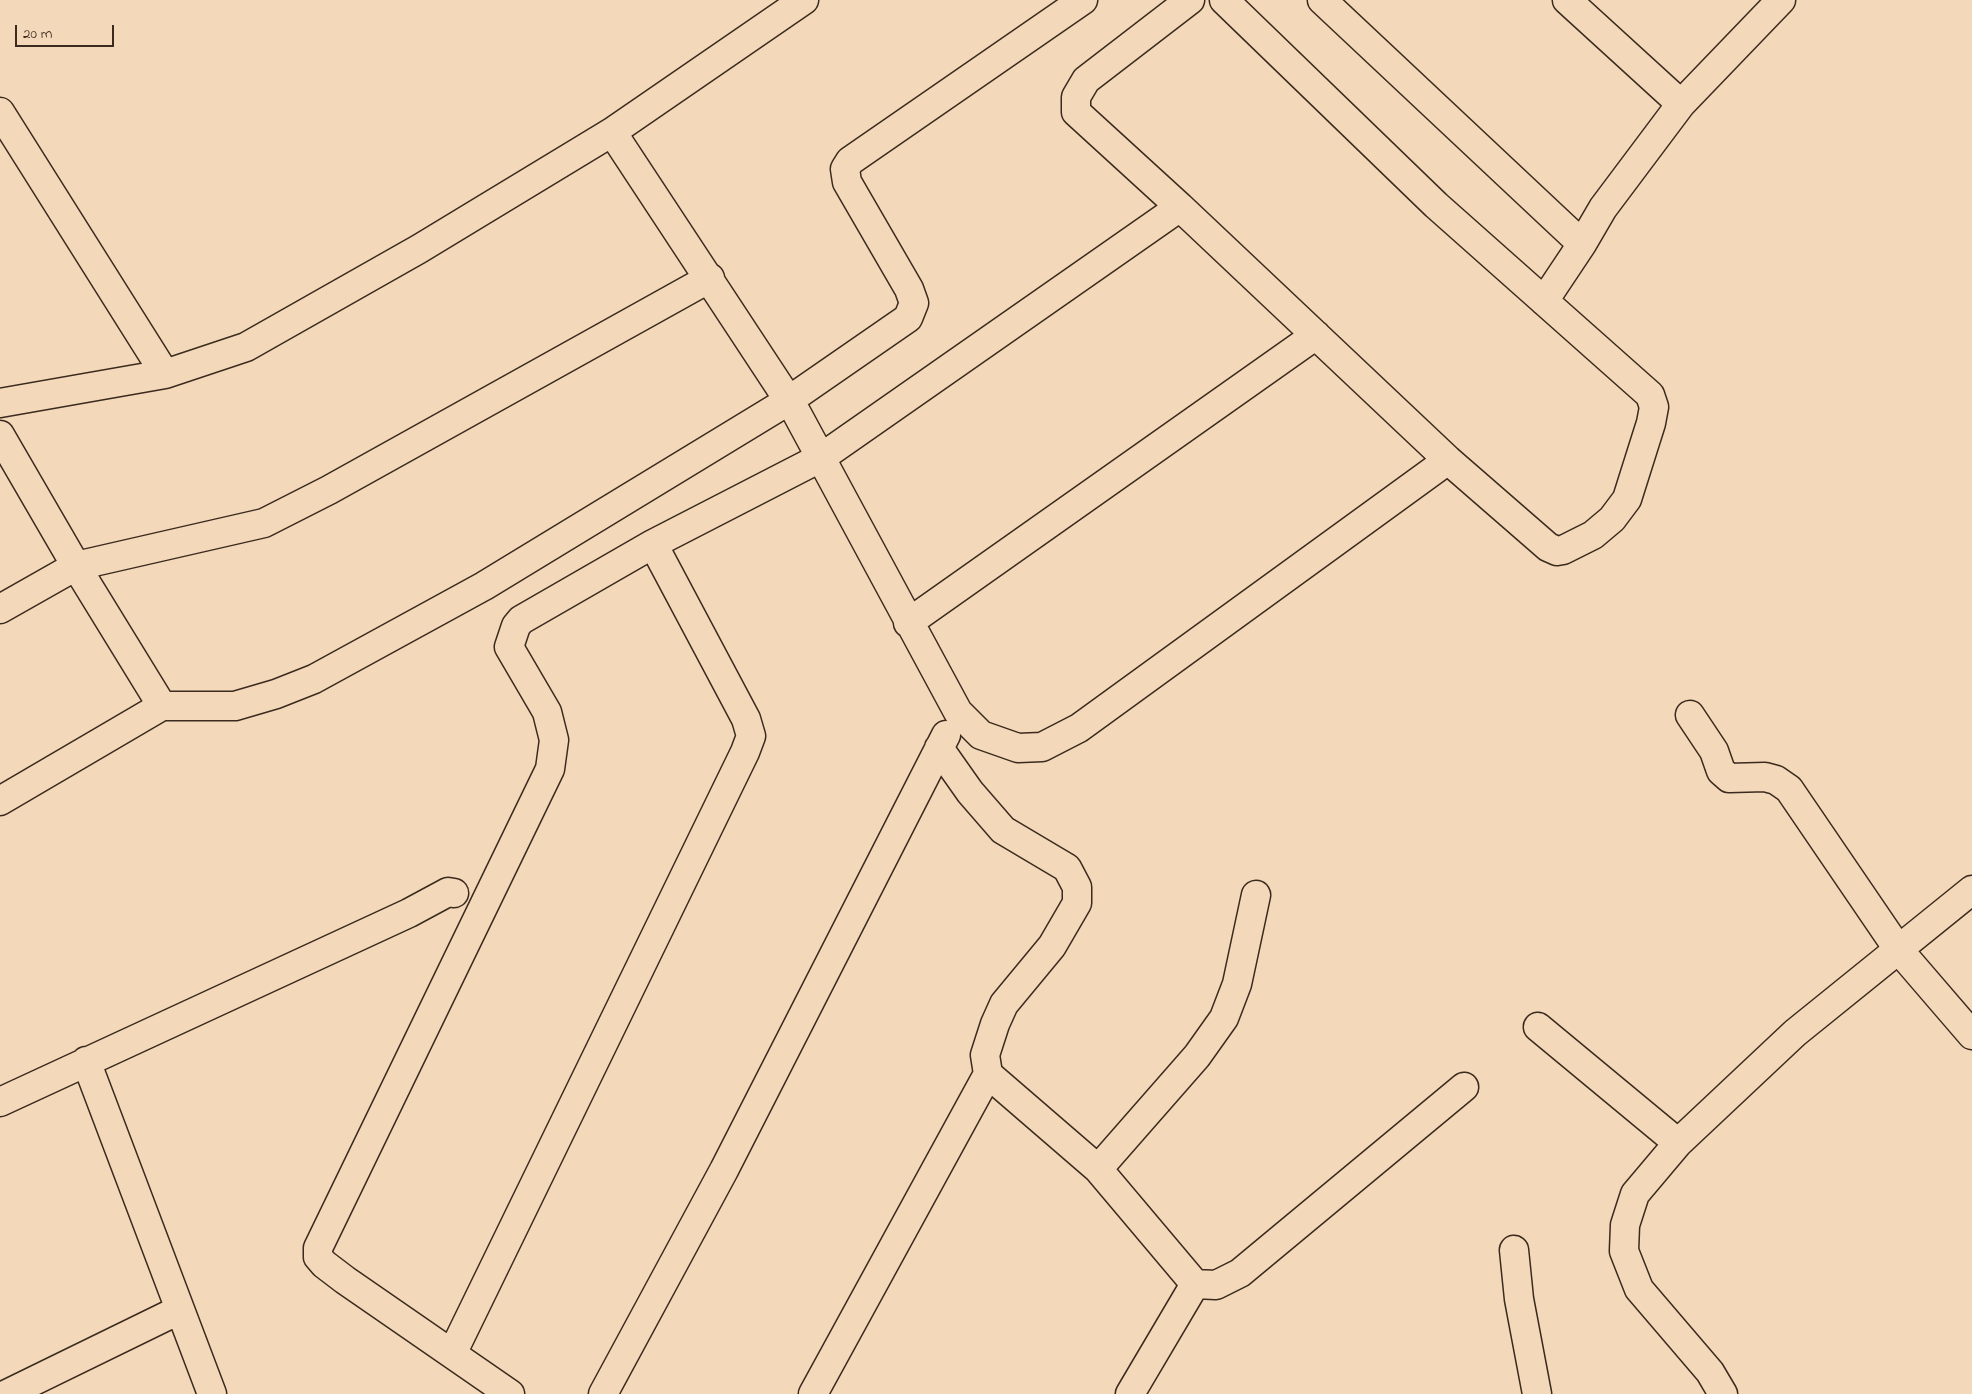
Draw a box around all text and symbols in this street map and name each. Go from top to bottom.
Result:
scale bar [18,15,116,47]
text: 20 m [23,23,52,45]

